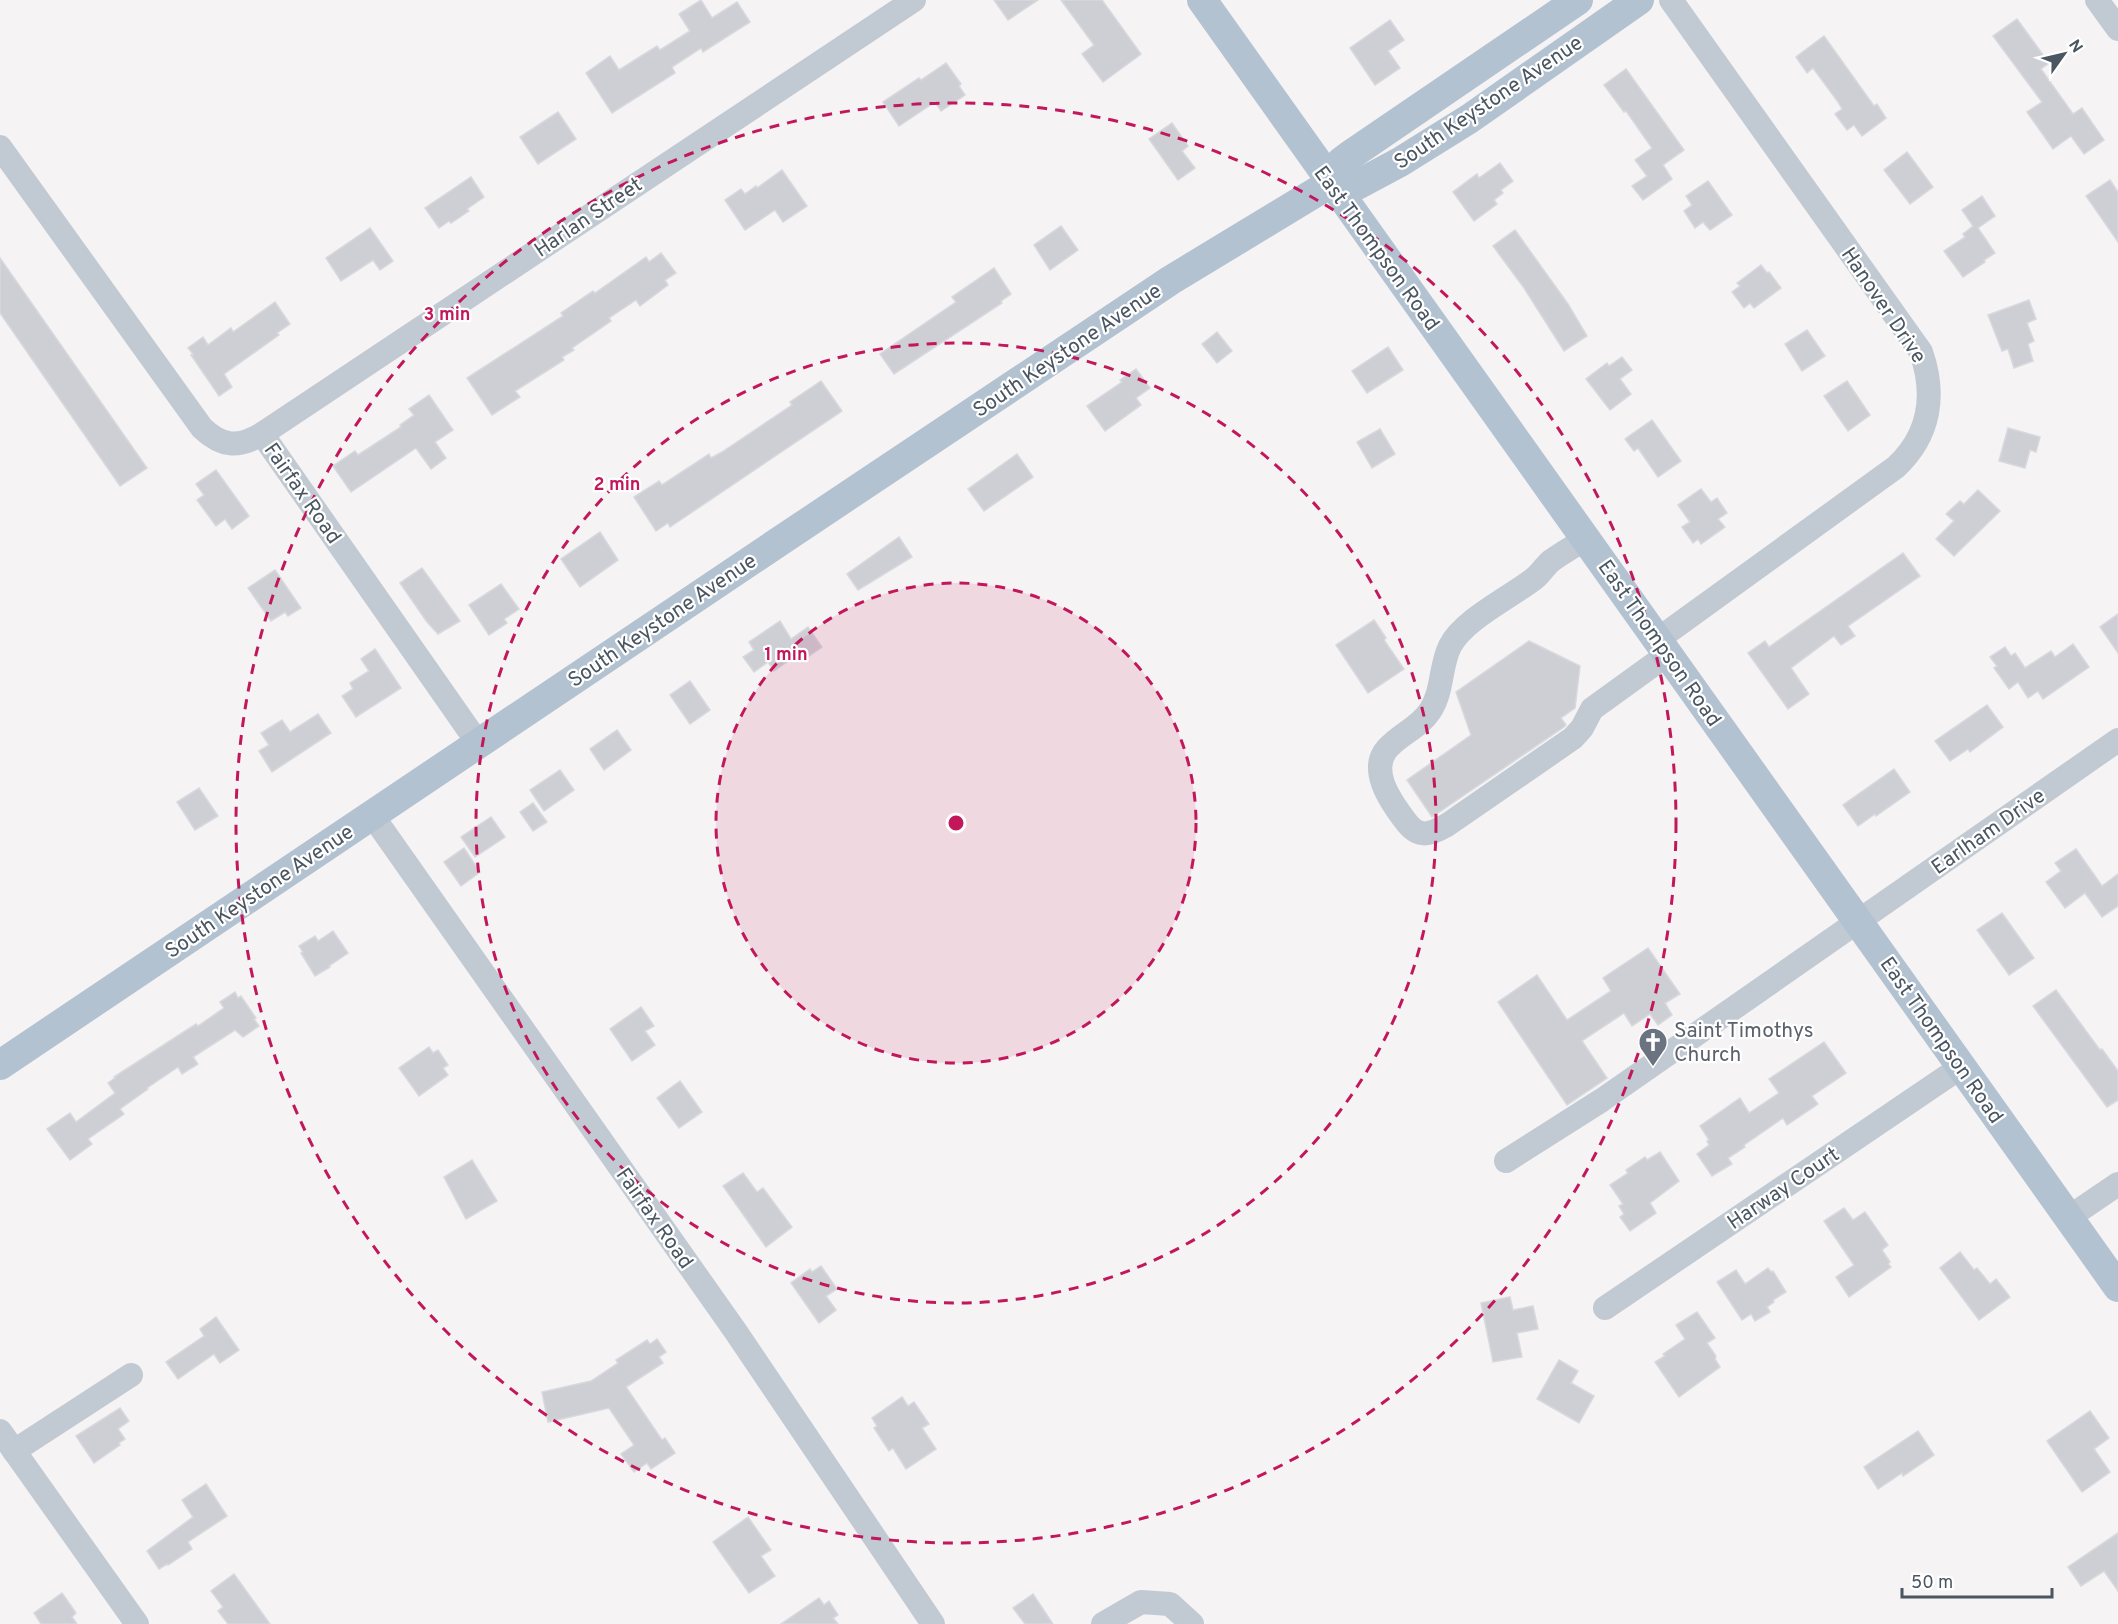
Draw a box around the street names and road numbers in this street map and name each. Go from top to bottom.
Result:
street label: South Keystone Avenue [1389,30,1588,176]
street label: East Thompson Road [1307,161,1445,337]
street label: Harlan Street [530,172,648,264]
street label: Hanover Drive [1834,243,1931,369]
street label: South Keystone Avenue [968,278,1167,424]
street label: Fairfax Road [257,438,347,550]
street label: South Keystone Avenue [563,548,762,694]
street label: East Thompson Road [1591,555,1726,733]
street label: Earlham Drive [1927,783,2051,881]
street label: South Keystone Avenue [160,819,359,965]
street label: East Thompson Road [1873,952,2008,1130]
street label: Harway Court [1723,1142,1845,1237]
street label: Fairfax Road [609,1163,699,1275]

